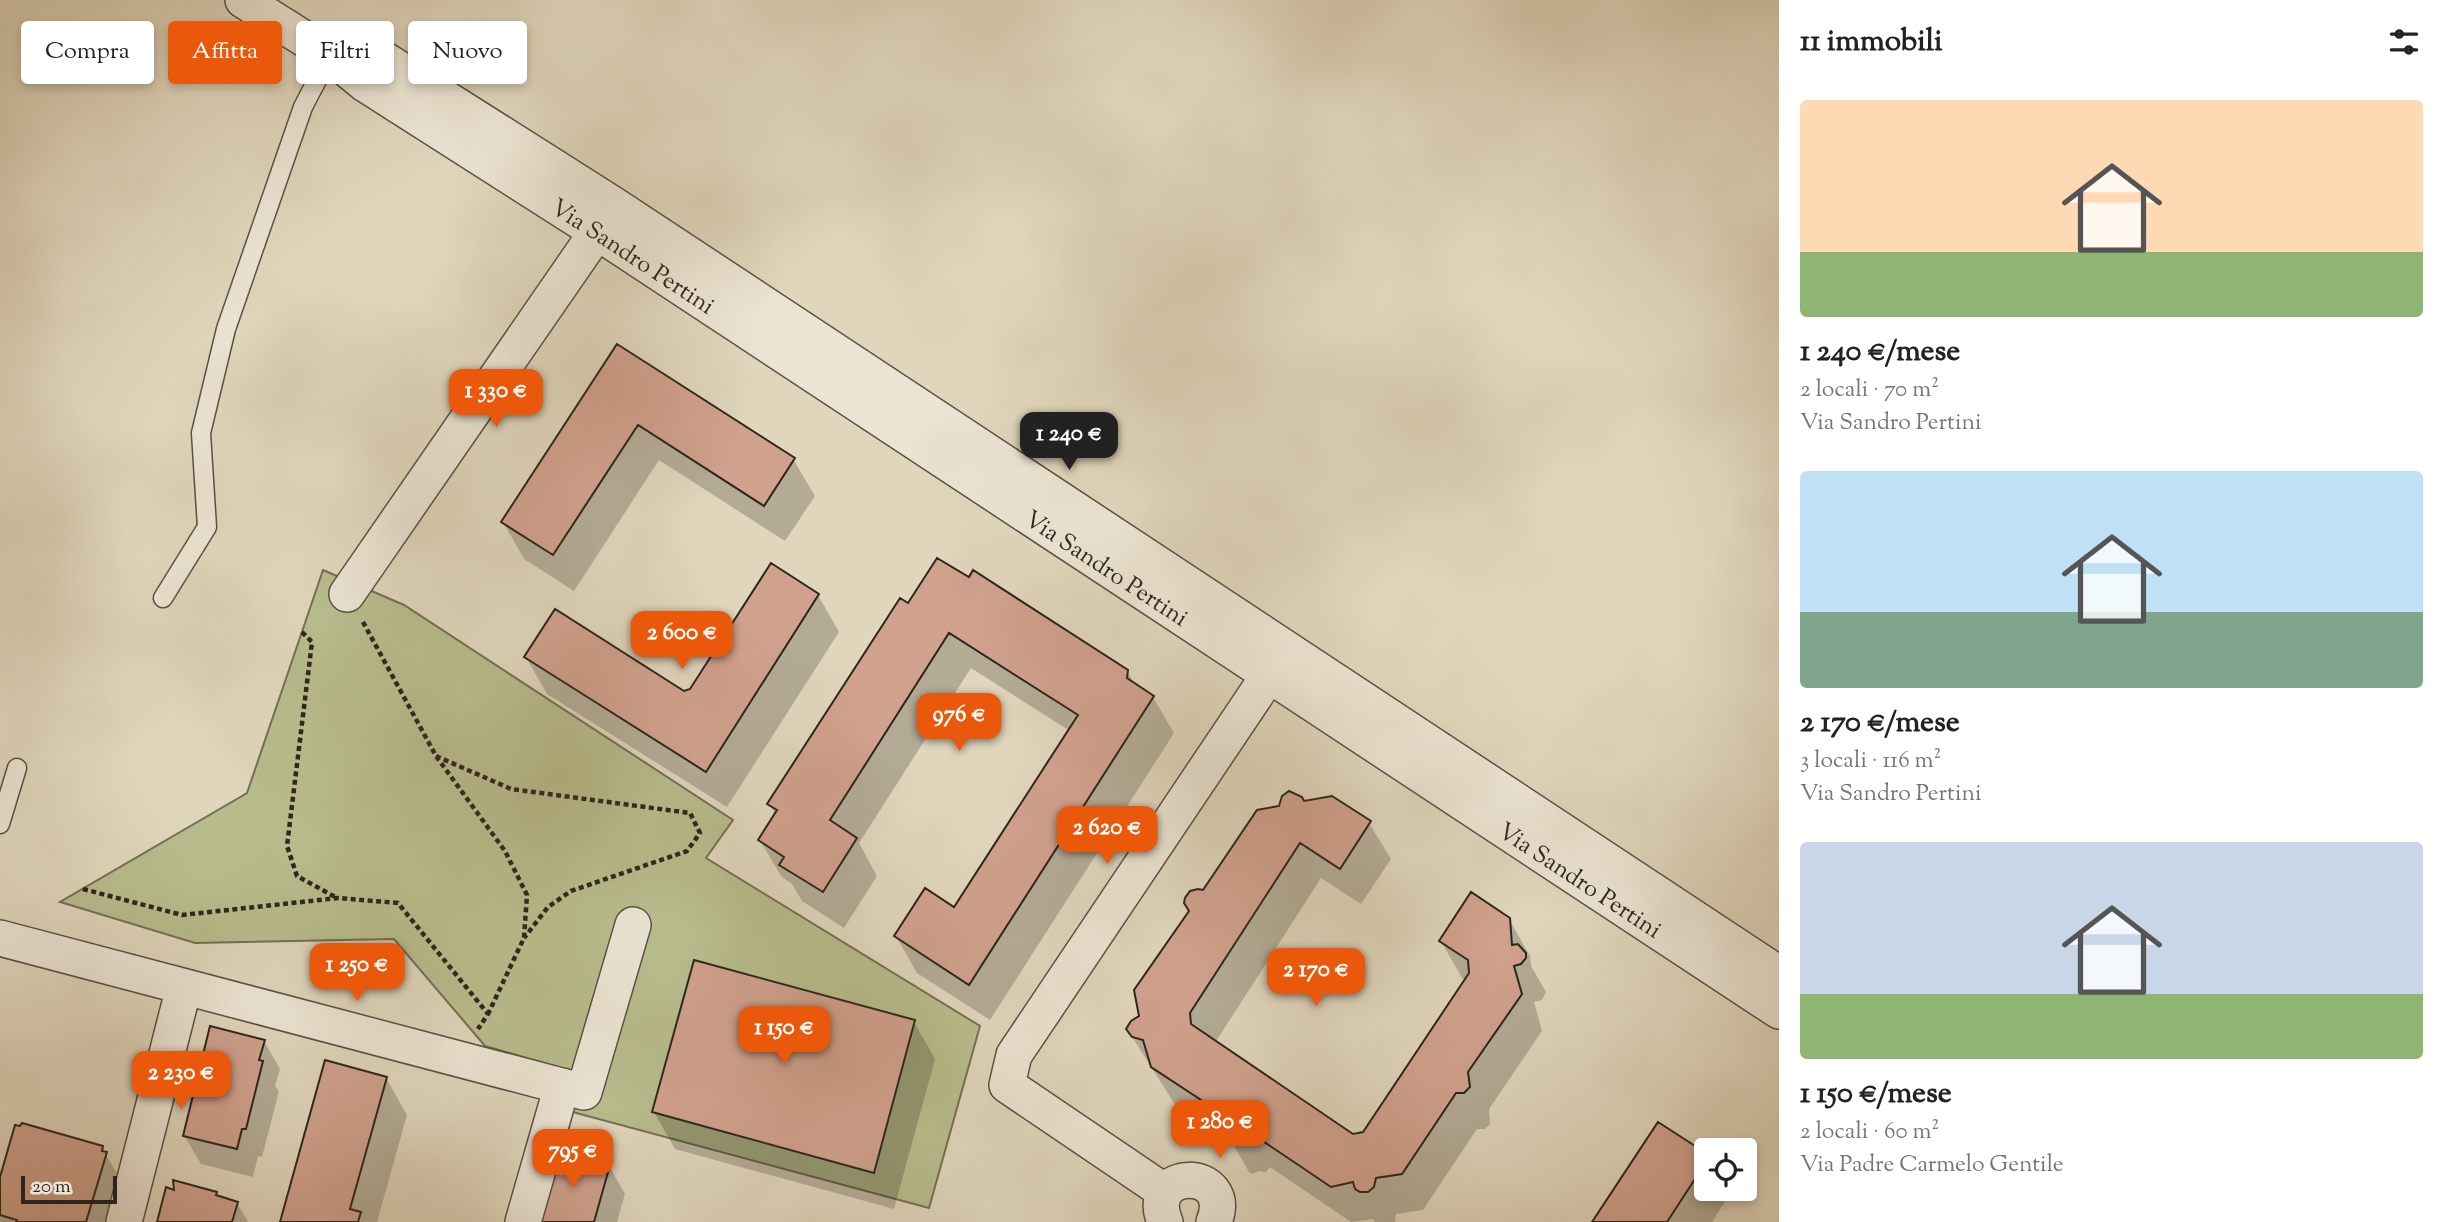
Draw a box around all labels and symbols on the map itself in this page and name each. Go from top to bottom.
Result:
street label: Via Sandro Pertini [543,192,721,324]
pin: 1 330 € [431,370,561,429]
pin: 1 240 € [1004,412,1134,472]
street label: Via Sandro Pertini [1017,503,1194,636]
pin: 2 600 € [617,612,747,671]
pin: 976 € [910,694,1008,753]
pin: 2 620 € [1042,806,1172,866]
street label: Via Sandro Pertini [1490,815,1668,948]
pin: 1 250 € [292,944,422,1003]
pin: 2 170 € [1251,948,1381,1008]
pin: 1 150 € [719,1006,849,1066]
pin: 2 230 € [116,1052,246,1111]
pin: 1 280 € [1155,1100,1285,1160]
pin: 795 € [524,1130,622,1189]
scale bar [21,1173,117,1205]

